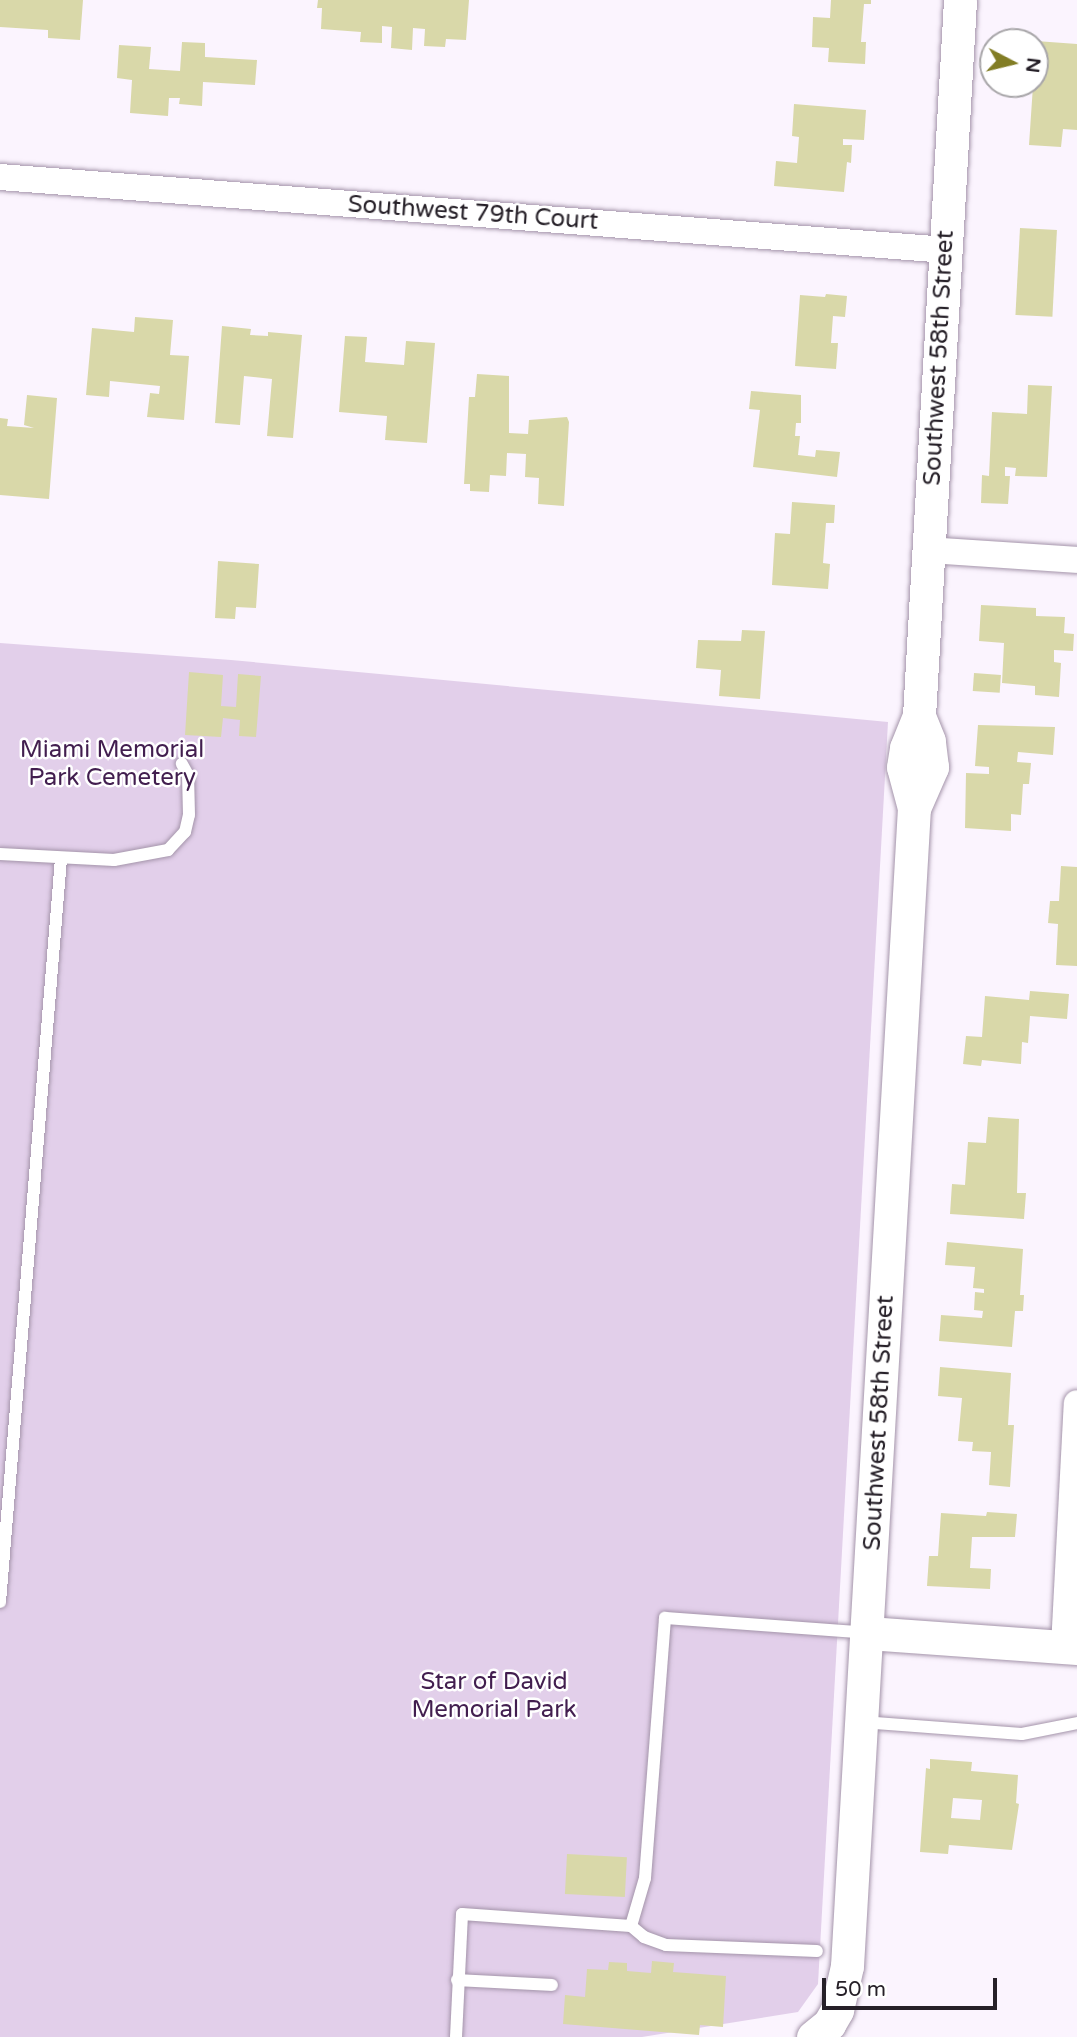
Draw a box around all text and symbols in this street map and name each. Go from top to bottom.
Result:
north arrow [979,28,1049,98]
text: N [1021,56,1045,74]
street label: Southwest 79th Court [347,190,599,236]
street label: Southwest 58th Street [918,230,960,486]
park label: Miami Memorial Park Cemetery [20,736,204,792]
street label: Southwest 58th Street [858,1295,900,1551]
park label: Star of David Memorial Park [411,1668,577,1724]
scale bar [825,1964,1000,2008]
text: 50 m [835,1977,886,2002]

